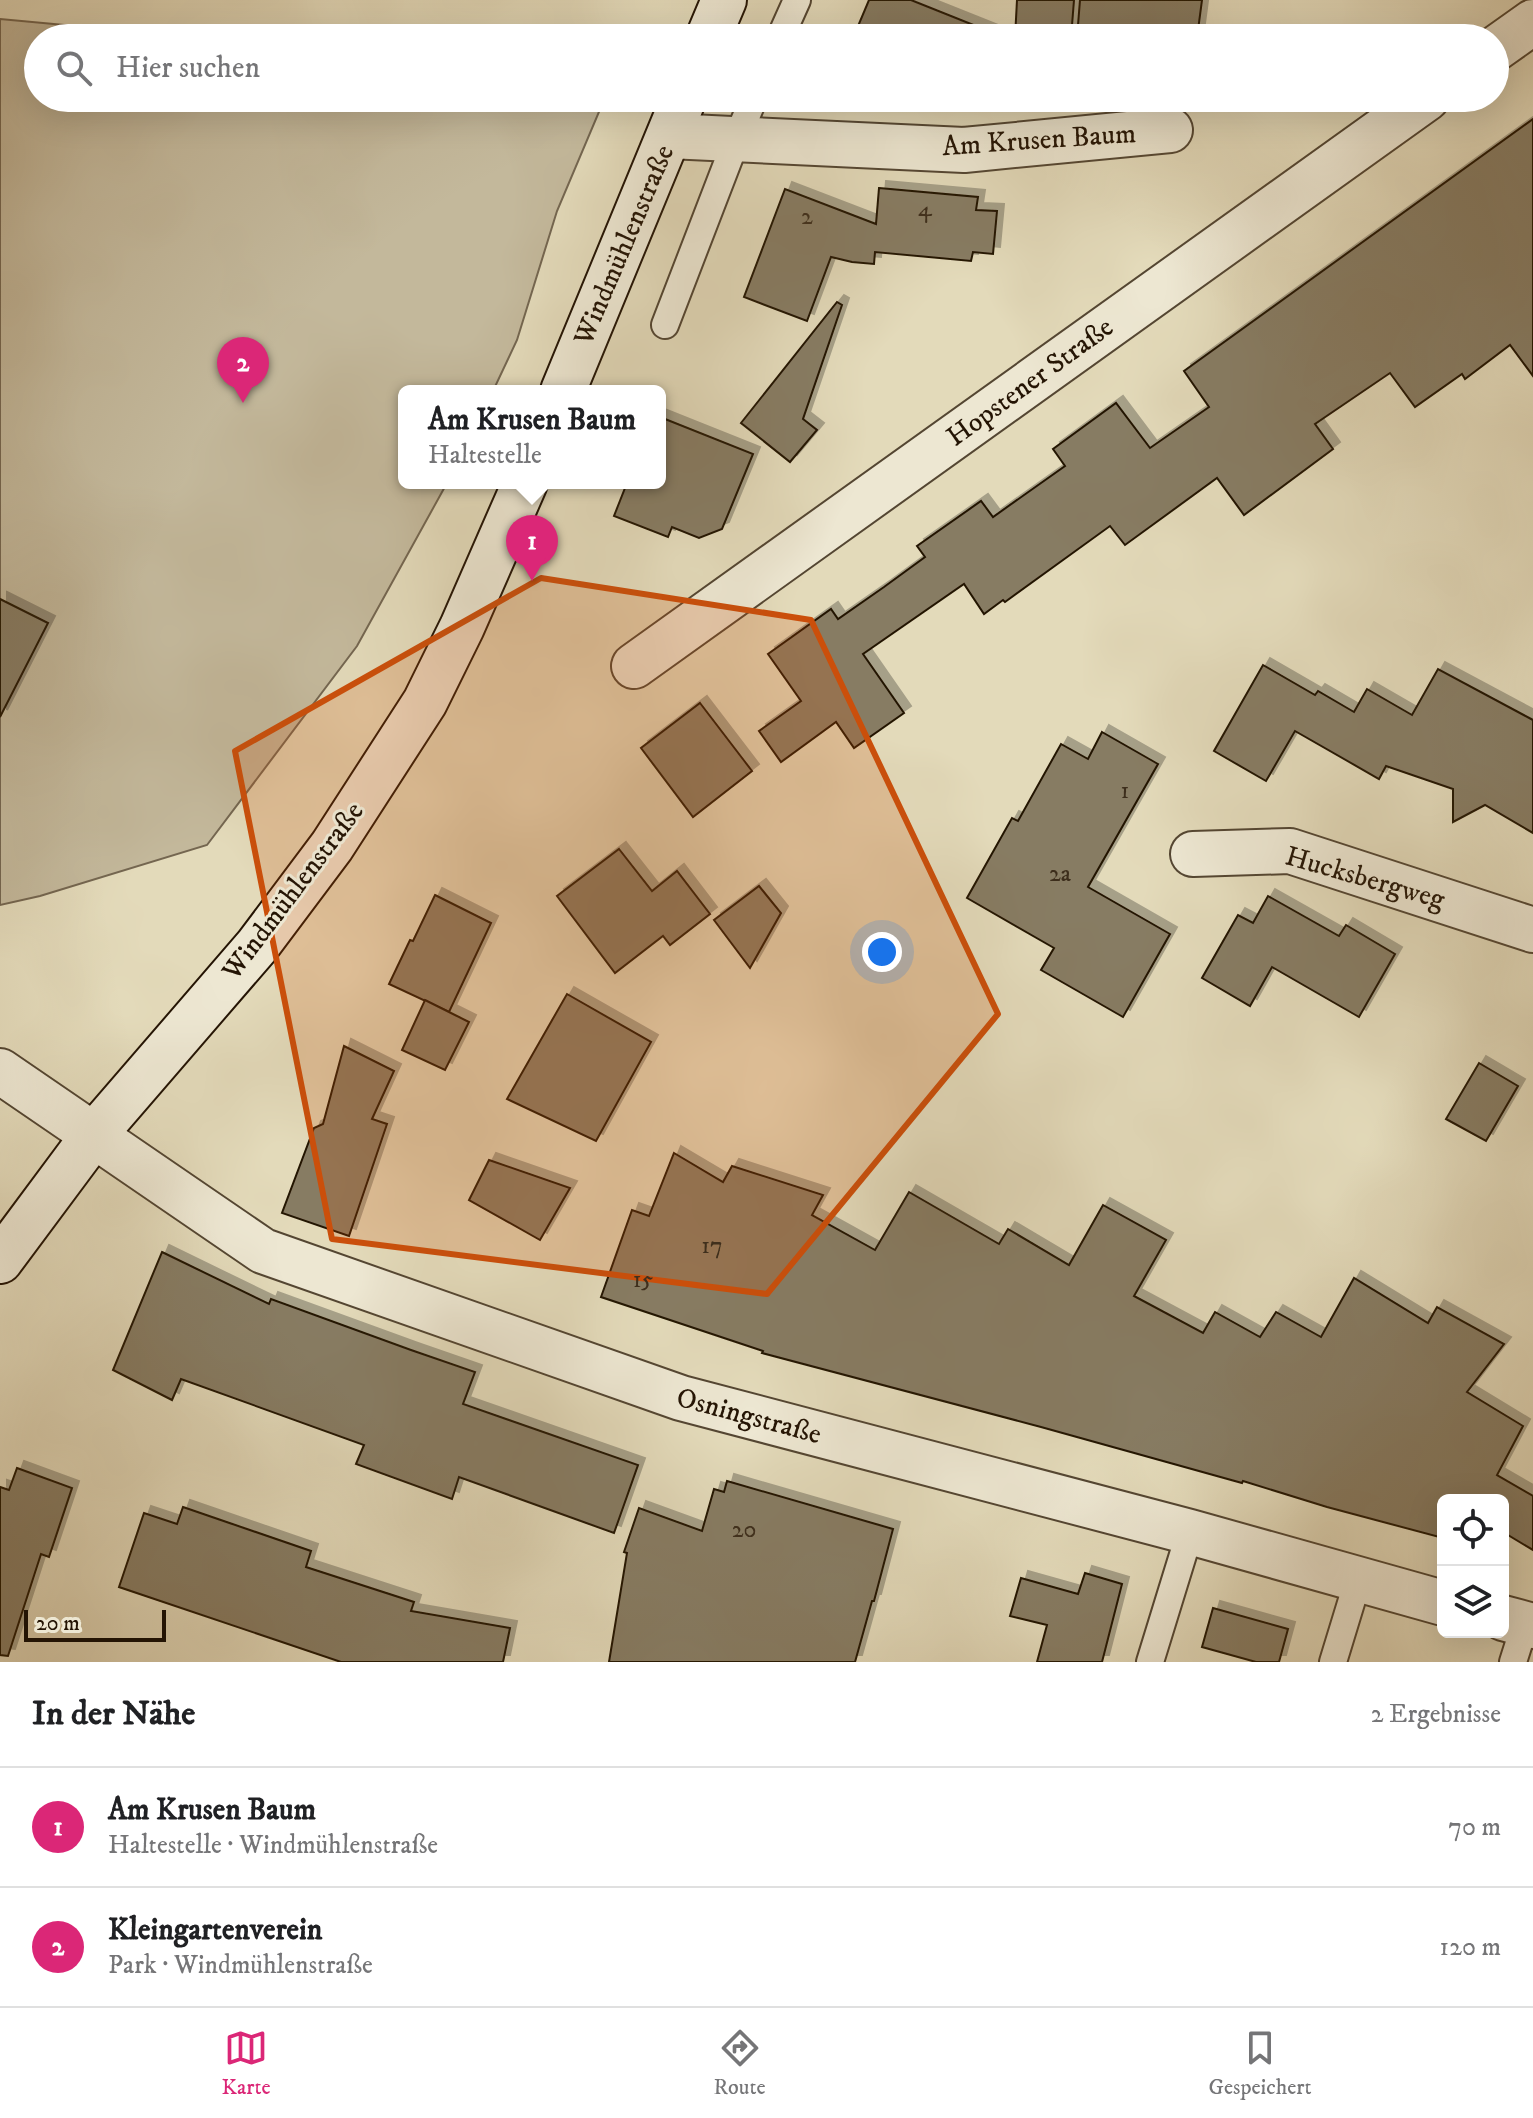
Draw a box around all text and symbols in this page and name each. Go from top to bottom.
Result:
search box [24,24,1509,112]
icon: search [52,46,96,90]
text: Hier suchen [116,50,260,87]
street label: Am Krusen Baum [941,116,1137,164]
street label: Windmühlenstraße [566,140,682,351]
house number: 4 [918,194,933,224]
house number: 2 [801,202,813,232]
street label: Hopstener Straße [940,310,1120,454]
pin: 2 [217,337,269,403]
popup [398,385,666,489]
text: Am Krusen Baum [428,402,636,439]
text: Haltestelle [428,439,542,472]
pin: 1 [506,515,558,581]
house number: 1 [1121,776,1129,806]
street label: Windmühlenstraße [214,795,371,988]
street label: Hucksbergweg [1281,839,1449,918]
house number: 2a [1049,859,1072,889]
your location [862,932,902,972]
house number: 17 [701,1231,723,1261]
house number: 15 [633,1265,653,1295]
street label: Osningstraße [673,1380,825,1452]
map controls [1437,1494,1509,1638]
button: locate [1437,1494,1509,1566]
house number: 20 [732,1515,756,1545]
button: layers [1437,1566,1509,1638]
scale bar [24,1606,166,1642]
text: 20 m [36,1610,80,1637]
text: In der Nähe [32,1693,195,1735]
text: 2 Ergebnisse [1371,1698,1501,1731]
text: Am Krusen Baum [108,1792,316,1829]
text: 1 [53,1811,63,1844]
text: 70 m [1448,1811,1501,1844]
text: Haltestelle · Windmühlenstraße [108,1829,438,1862]
text: Kleingartenverein [108,1912,322,1949]
text: 2 [52,1931,64,1964]
text: 120 m [1440,1931,1501,1964]
text: Park · Windmühlenstraße [108,1949,373,1982]
tab: Karte [221,2026,271,2101]
tab: Route [714,2026,766,2101]
tab: Gespeichert [1209,2026,1312,2101]

